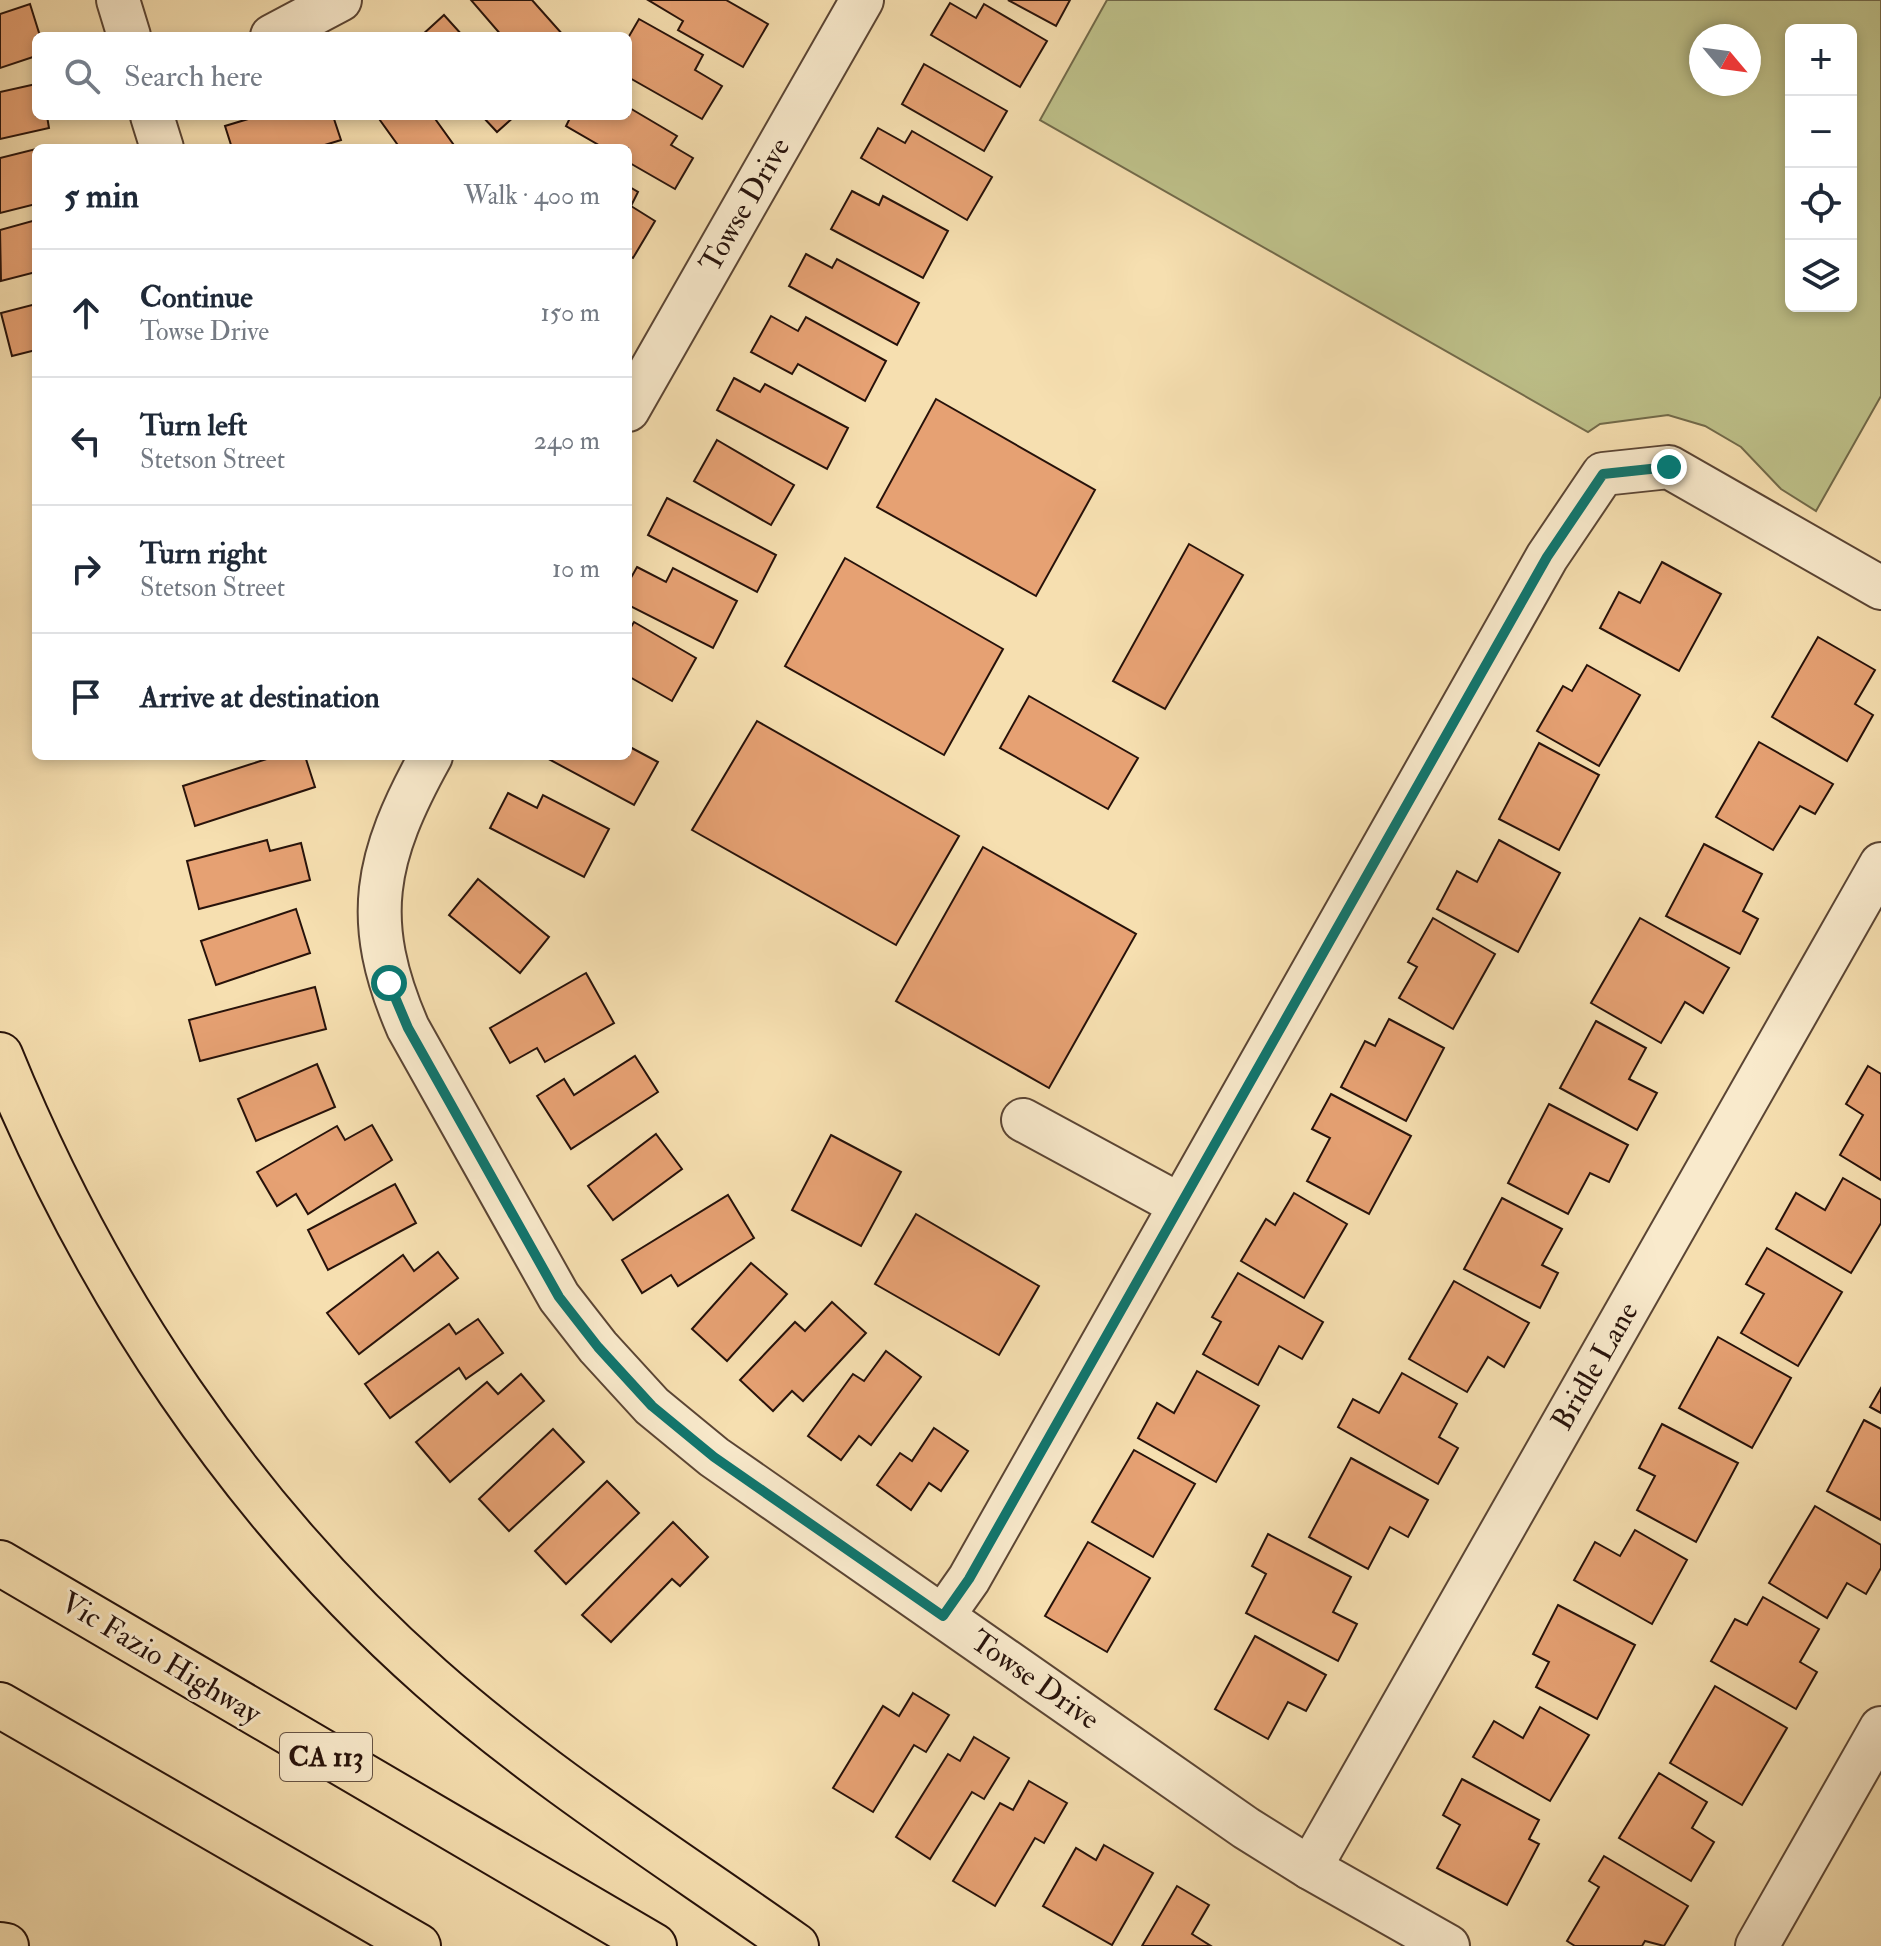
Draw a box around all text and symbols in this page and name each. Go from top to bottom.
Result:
north arrow [1689,24,1761,96]
map controls [1785,24,1857,312]
button: + [1785,24,1857,96]
search box [32,32,632,120]
icon: search [60,54,104,98]
text: Search here [124,58,263,95]
button: − [1785,96,1857,168]
street label: Towse Drive [692,131,798,279]
button: locate [1785,168,1857,240]
text: 5 min [64,175,139,218]
text: Walk · 400 m [464,180,600,212]
button: layers [1785,240,1857,312]
text: Continue [140,279,253,316]
icon: ahead [64,291,108,335]
text: 150 m [541,297,600,329]
text: Towse Drive [140,316,269,348]
text: Turn left [140,407,247,444]
icon: left [64,419,108,463]
text: 240 m [534,425,600,457]
text: Stetson Street [140,444,285,476]
route end [1651,449,1687,485]
text: Turn right [140,535,267,572]
icon: right [64,547,108,591]
text: 10 m [552,553,600,585]
text: Stetson Street [140,572,285,604]
icon: arrive [64,675,108,719]
text: Arrive at destination [140,679,380,716]
route start [371,965,407,1001]
street label: Bridle Lane [1544,1295,1646,1437]
street label: Vic Fazio Highway [54,1584,269,1733]
street label: Towse Drive [963,1622,1107,1738]
road number: CA 113 [280,1733,372,1781]

